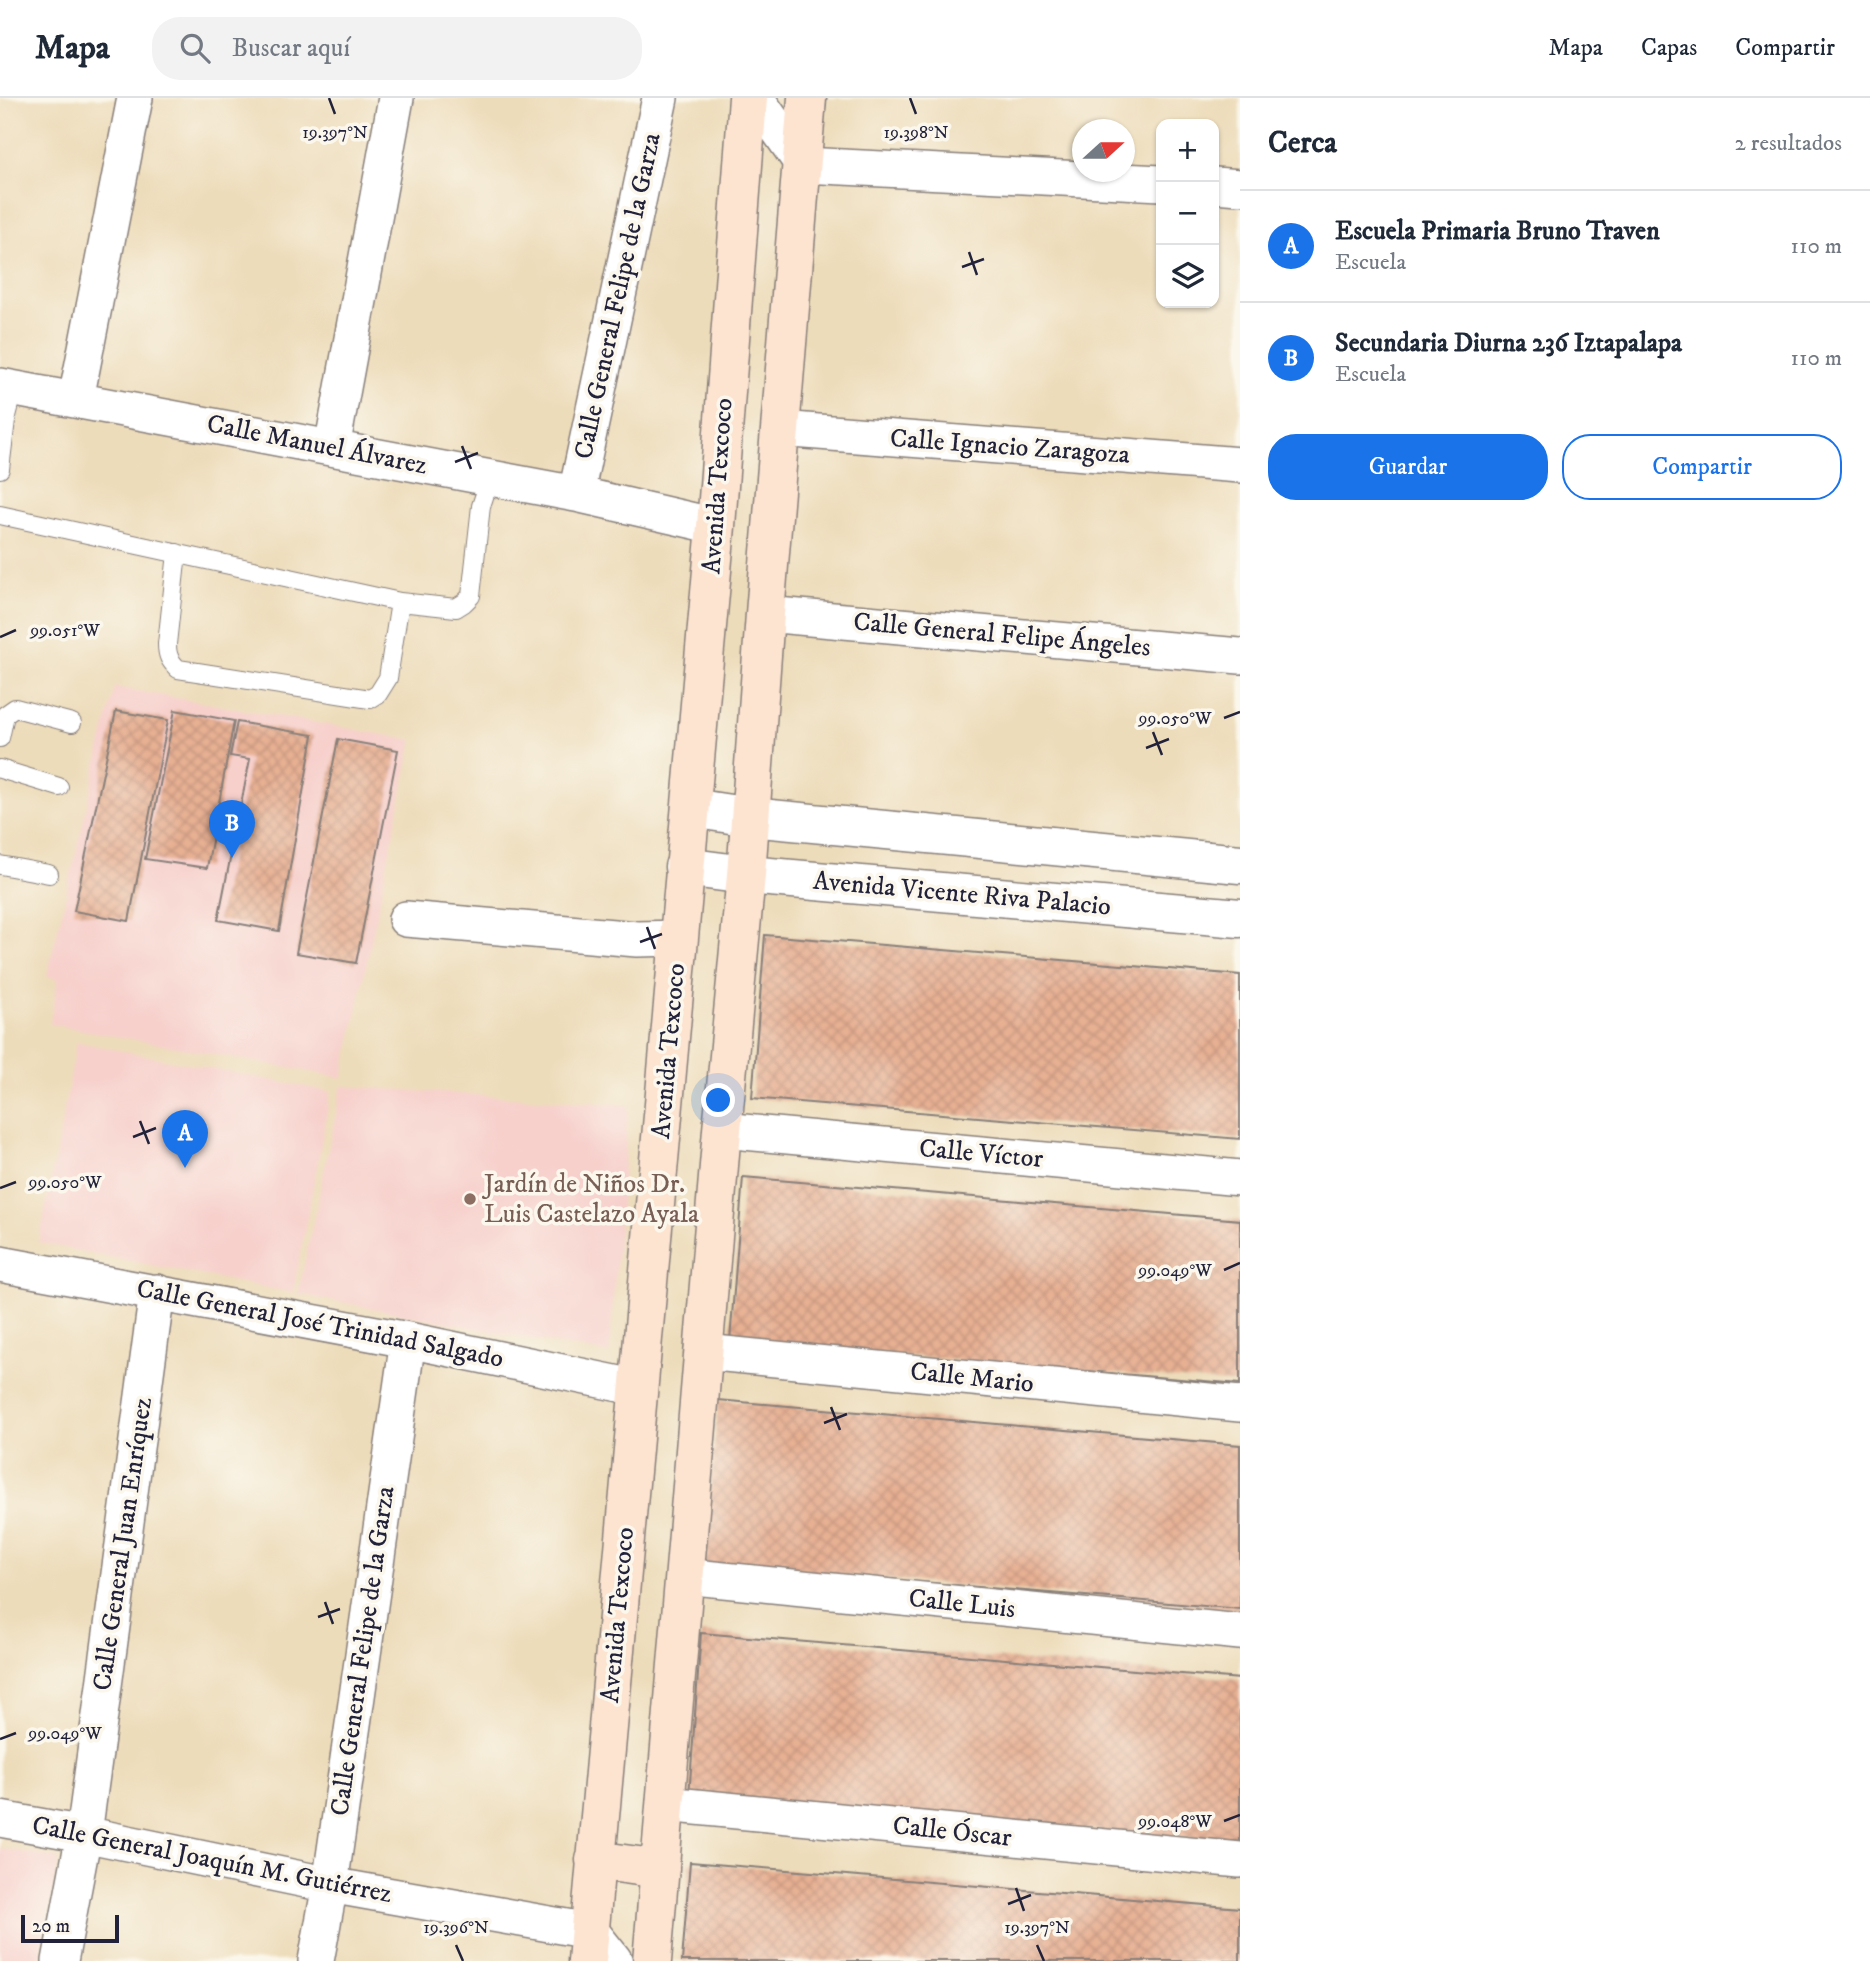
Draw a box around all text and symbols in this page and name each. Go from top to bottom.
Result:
search box [152,17,642,80]
text: Mapa [35,28,110,69]
icon: search [176,29,214,67]
text: Buscar aquí [232,32,350,65]
text: Mapa [1549,33,1603,63]
text: Capas [1641,33,1697,63]
text: Compartir [1735,33,1835,63]
north arrow [1072,119,1135,182]
map controls [1156,119,1219,308]
button: + [1156,119,1219,182]
text: 19.397°N [302,122,368,144]
text: 19.398°N [883,122,949,144]
text: Cerca [1268,125,1337,162]
text: 2 resultados [1735,129,1842,158]
street label: Calle General Felipe de la Garza [567,130,669,462]
button: − [1156,182,1219,245]
text: Escuela Primaria Bruno Traven [1335,215,1660,248]
text: A [1284,232,1298,261]
text: 110 m [1791,232,1842,261]
button: layers [1156,245,1219,308]
text: Escuela [1335,248,1406,277]
text: Secundaria Diurna 236 Iztapalapa [1335,327,1682,360]
text: B [1284,344,1298,373]
text: 110 m [1791,344,1842,373]
text: Escuela [1335,360,1406,389]
street label: Avenida Texcoco [695,397,741,575]
street label: Calle Manuel Álvarez [204,406,430,483]
street label: Calle Ignacio Zaragoza [889,422,1131,472]
button: Guardar [1268,434,1548,500]
button: Compartir [1562,434,1842,500]
street label: Calle General Felipe Ángeles [852,605,1152,664]
text: 99.051°W [29,620,100,642]
text: 99.050°W [1138,708,1212,730]
pin: B [209,800,255,858]
street label: Avenida Vicente Riva Palacio [812,865,1112,923]
street label: Avenida Texcoco [645,962,693,1140]
your location [701,1083,735,1117]
pin: A [162,1110,208,1168]
street label: Calle Víctor [918,1132,1045,1176]
place label: Jardín de Niños Dr. Luis Castelazo Ayala [482,1168,699,1231]
text: 99.050°W [28,1172,102,1194]
marker: Jardín de Niños Dr. Luis Castelazo Ayala [462,1191,478,1207]
text: 99.049°W [1137,1260,1212,1282]
street label: Calle General José Trinidad Salgado [134,1272,506,1376]
street label: Calle Mario [909,1355,1035,1401]
street label: Calle General Juan Enríquez [86,1395,160,1693]
street label: Calle General Felipe de la Garza [324,1484,402,1818]
street label: Avenida Texcoco [594,1526,642,1704]
street label: Calle Luis [907,1582,1017,1626]
text: 99.049°W [27,1723,102,1745]
street label: Calle Óscar [891,1808,1013,1855]
street label: Calle General Joaquín M. Gutiérrez [29,1809,395,1911]
text: 99.048°W [1137,1811,1212,1833]
scale bar [21,1912,119,1944]
text: 20 m [32,1915,70,1938]
text: 19.396°N [423,1917,489,1939]
text: 19.397°N [1004,1917,1070,1939]

